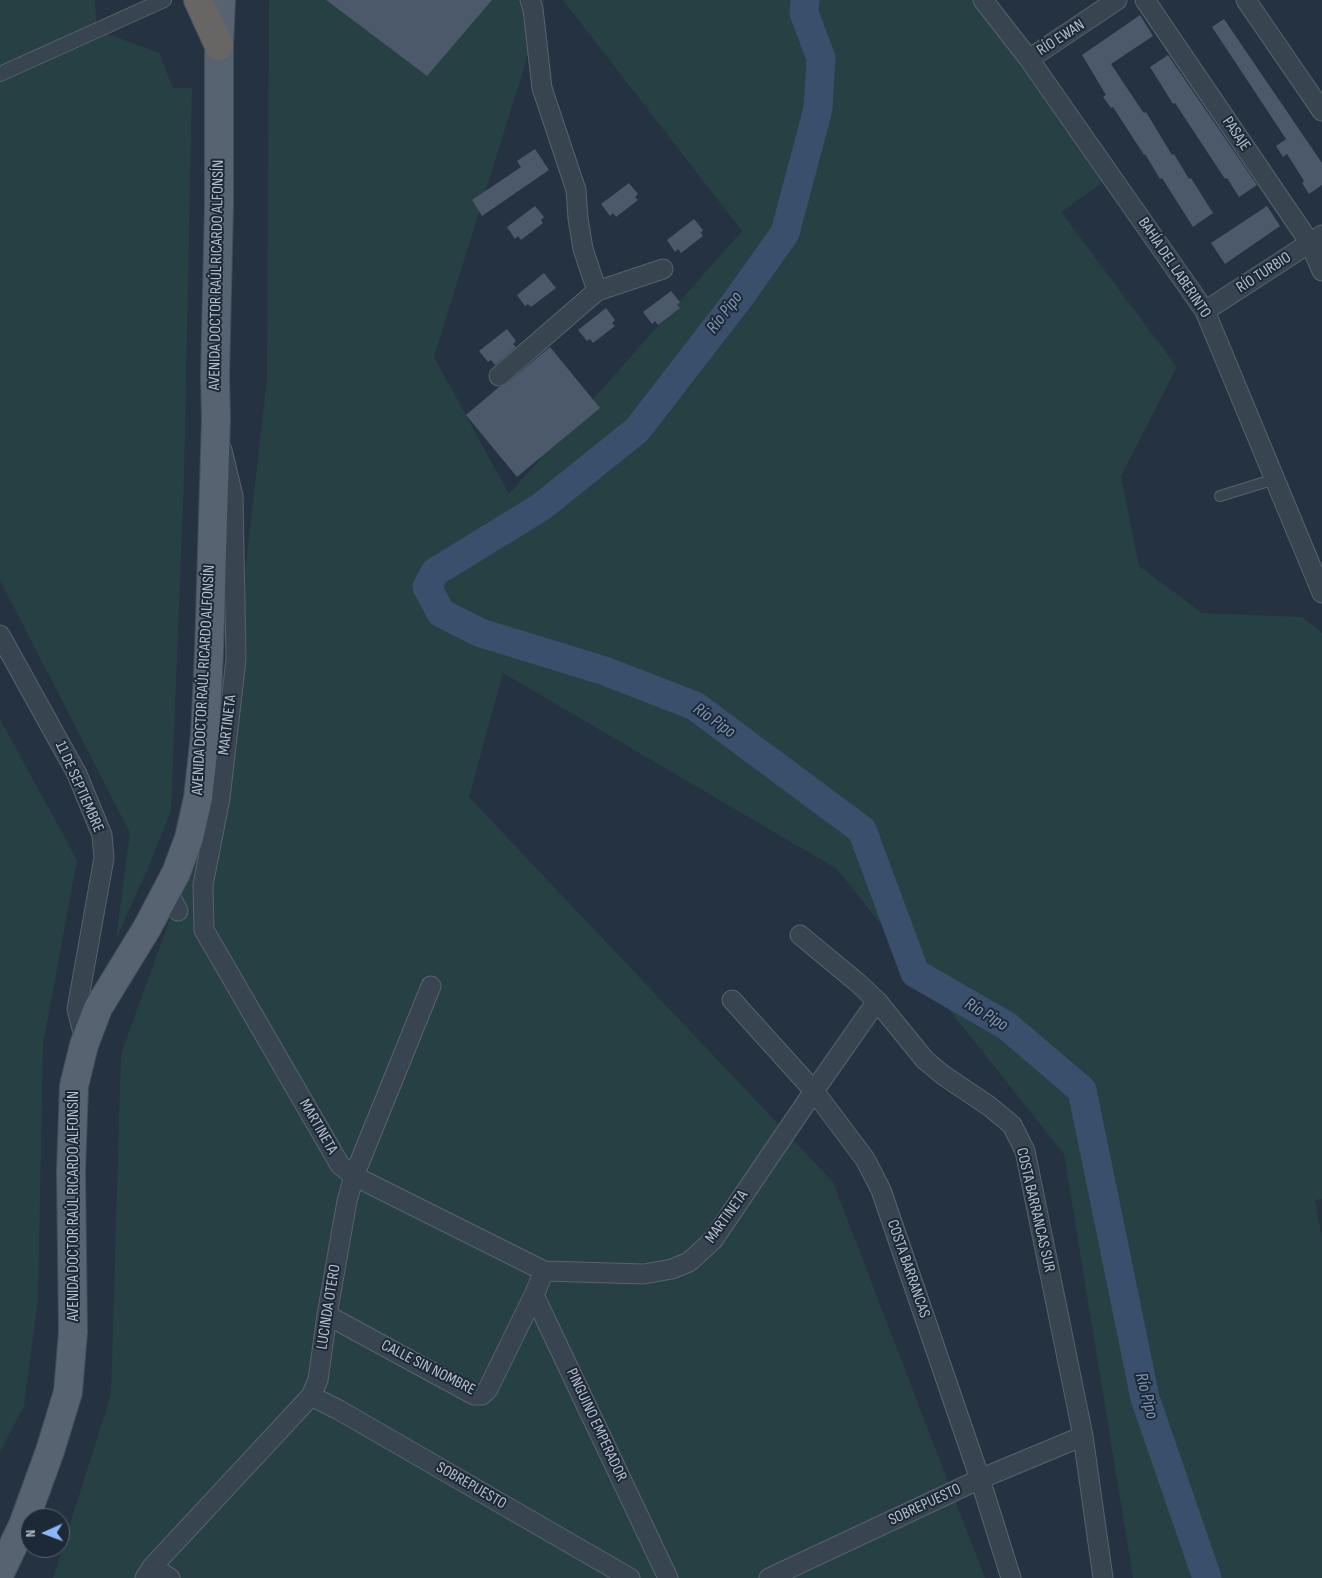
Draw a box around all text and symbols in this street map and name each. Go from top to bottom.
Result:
street label: RÍO EWAN [1034,16,1088,60]
street label: PASAJE [1218,113,1254,155]
street label: AVENIDA DOCTOR RAÚL RICARDO ALFONSÍN [205,160,229,390]
street label: BAHÍA DEL LABERINTO [1133,214,1215,322]
street label: RÍO TURBIO [1233,248,1295,298]
water label: Río Pipo [702,288,748,338]
street label: AVENIDA DOCTOR RAÚL RICARDO ALFONSÍN [188,564,220,796]
street label: MARTINETA [215,694,241,756]
water label: Río Pipo [689,699,739,743]
street label: 11 DE SEPTIEMBRE [50,738,108,836]
water label: Río Pipo [960,994,1012,1036]
street label: AVENIDA DOCTOR RAÚL RICARDO ALFONSÍN [64,1091,84,1321]
street label: MARTINETA [295,1096,341,1158]
street label: COSTA BARRANCAS SUR [1011,1146,1059,1274]
street label: MARTINETA [701,1187,753,1247]
street label: COSTA BARRANCAS [882,1217,934,1321]
street label: LUCINDA OTERO [313,1263,345,1351]
street label: CALLE SIN NOMBRE [378,1336,478,1400]
street label: PINGUINO EMPERADOR [561,1365,631,1485]
water label: Río Pipo [1130,1371,1162,1421]
street label: SOBREPUESTO [432,1458,510,1514]
street label: SOBREPUESTO [886,1480,964,1530]
north arrow [20,1508,70,1558]
text: N [22,1529,39,1538]

